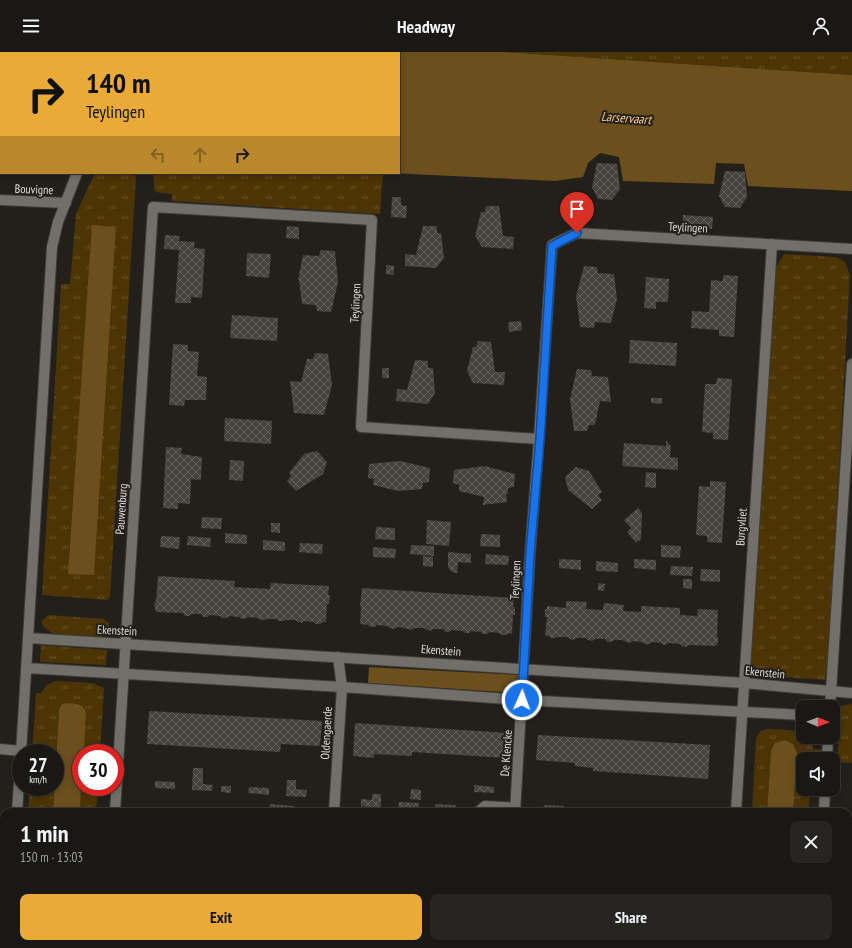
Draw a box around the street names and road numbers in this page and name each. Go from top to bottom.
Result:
street label: Bouvigne [14,181,54,197]
street label: Teylingen [668,218,708,236]
street label: Teylingen [346,283,364,323]
street label: Pauwenburg [112,483,130,535]
street label: Burgvliet [732,507,750,546]
street label: Teylingen [506,560,524,600]
street label: Ekenstein [97,621,137,639]
street label: Ekenstein [421,641,461,659]
street label: Ekenstein [744,662,786,682]
street label: Oldengaerde [317,706,335,760]
street label: De Klencke [497,729,515,777]

